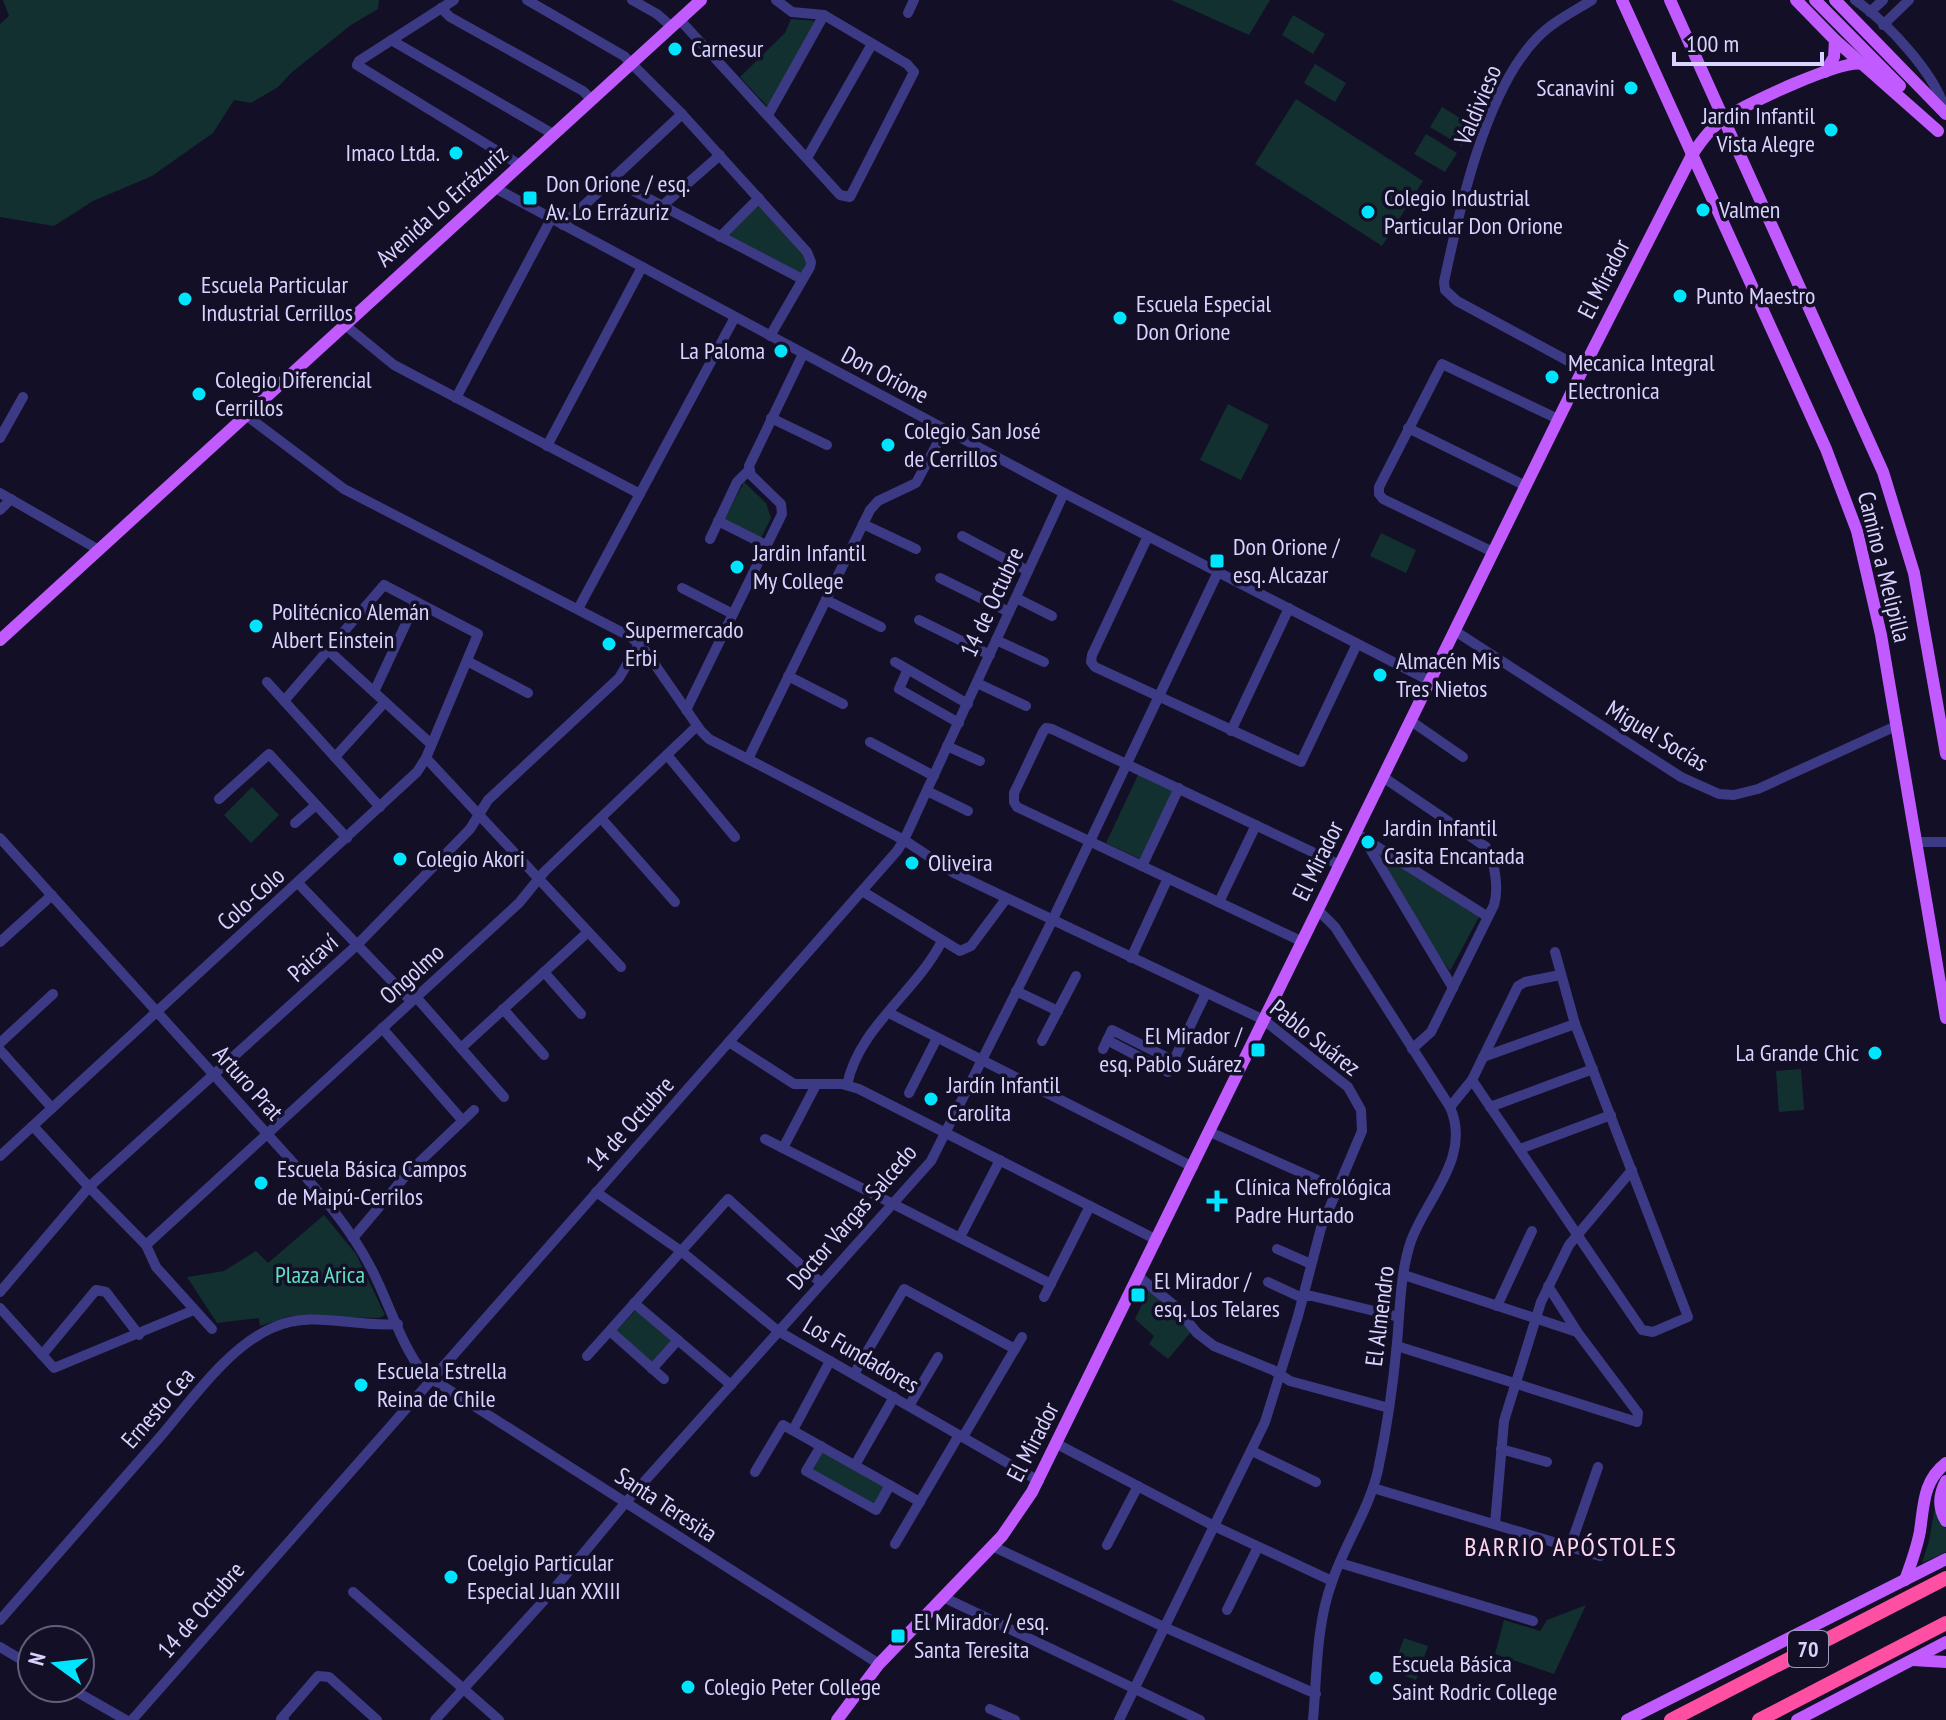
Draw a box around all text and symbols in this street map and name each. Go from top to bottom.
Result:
scale bar [1674,16,1822,66]
text: 100 m [1686,28,1739,59]
place label: Carnesur [691,33,764,64]
marker: Carnesur [666,40,684,58]
street label: Valdivieso [1447,60,1508,150]
place label: Scanavini [1536,72,1615,103]
marker: Scanavini [1622,79,1640,97]
place label: Jardin Infantil Vista Alegre [1701,100,1815,159]
marker: Jardin Infantil Vista Alegre [1822,121,1840,139]
place label: Imaco Ltda. [346,137,440,168]
street label: Avenida Lo Errázuriz [369,138,514,273]
marker: Imaco Ltda. [447,144,465,162]
place label: Don Orione / esq. Av. Lo Errázuriz [546,168,690,227]
place label: Colegio Industrial Particular Don Orione [1384,182,1563,241]
marker: Don Orione / esq. Av. Lo Errázuriz [521,189,539,207]
place label: Valmen [1718,194,1780,225]
marker: Valmen [1694,201,1712,219]
marker: Colegio Industrial Particular Don Orione [1359,203,1377,221]
street label: El Mirador [1570,233,1637,324]
place label: Escuela Particular Industrial Cerrillos [201,269,353,328]
place label: Punto Maestro [1696,280,1815,311]
marker: Punto Maestro [1671,287,1689,305]
place label: Escuela Especial Don Orione [1136,288,1271,347]
marker: Escuela Particular Industrial Cerrillos [176,290,194,308]
marker: Escuela Especial Don Orione [1111,309,1129,327]
place label: La Paloma [680,335,765,366]
street label: Don Orione [836,339,934,410]
marker: La Paloma [772,342,790,360]
place label: Mecanica Integral Electronica [1568,347,1715,406]
place label: Colegio Diferencial Cerrillos [215,364,372,423]
marker: Mecanica Integral Electronica [1543,368,1561,386]
marker: Colegio Diferencial Cerrillos [190,385,208,403]
place label: Colegio San José de Cerrillos [904,415,1041,474]
marker: Colegio San José de Cerrillos [879,436,897,454]
street label: Camino a Melipilla [1851,488,1918,645]
place label: Don Orione / esq. Alcazar [1233,531,1340,590]
place label: Jardin Infantil My College [752,537,866,596]
street label: 14 de Octubre [953,542,1030,662]
marker: Don Orione / esq. Alcazar [1208,552,1226,570]
marker: Jardin Infantil My College [728,558,746,576]
place label: Politécnico Alemán Albert Einstein [272,596,429,655]
place label: Supermercado Erbi [625,614,744,673]
marker: Politécnico Alemán Albert Einstein [247,617,265,635]
marker: Supermercado Erbi [600,635,618,653]
place label: Almacén Mis Tres Nietos [1396,645,1500,704]
marker: Almacén Mis Tres Nietos [1371,666,1389,684]
street label: Miguel Socías [1600,693,1714,778]
place label: Jardin Infantil Casita Encantada [1383,812,1525,871]
street label: El Mirador [1285,815,1350,906]
marker: Jardin Infantil Casita Encantada [1359,833,1377,851]
place label: Colegio Akori [416,843,525,874]
place label: Oliveira [928,847,993,878]
marker: Colegio Akori [391,850,409,868]
marker: Oliveira [903,854,921,872]
street label: Colo-Colo [210,860,291,937]
street label: Paicaví [281,927,344,988]
street label: Ongolmo [373,937,450,1011]
street label: Pablo Suárez [1264,993,1367,1083]
place label: El Mirador / esq. Pablo Suárez [1099,1020,1243,1079]
place label: La Grande Chic [1735,1037,1859,1068]
street label: Arturo Prat [207,1039,290,1127]
marker: El Mirador / esq. Pablo Suárez [1249,1041,1267,1059]
marker: La Grande Chic [1866,1044,1884,1062]
place label: Jardín Infantil Carolita [946,1069,1060,1128]
street label: 14 de Octubre [579,1070,681,1178]
marker: Jardín Infantil Carolita [922,1090,940,1108]
street label: Doctor Vargas Salcedo [780,1137,923,1296]
place label: Escuela Básica Campos de Maipú-Cerrilos [277,1153,467,1212]
place label: Clínica Nefrológica Padre Hurtado [1235,1171,1391,1230]
marker: Escuela Básica Campos de Maipú-Cerrilos [252,1174,270,1192]
marker: Clínica Nefrológica Padre Hurtado [1206,1190,1228,1212]
park label: Plaza Arica [275,1259,365,1290]
street label: El Almendro [1358,1264,1401,1368]
place label: El Mirador / esq. Los Telares [1154,1265,1280,1324]
marker: El Mirador / esq. Los Telares [1129,1286,1147,1304]
street label: Los Fundadores [798,1309,925,1400]
place label: Escuela Estrella Reina de Chile [377,1355,507,1414]
street label: Ernesto Cea [114,1361,201,1454]
marker: Escuela Estrella Reina de Chile [352,1376,370,1394]
street label: El Mirador [999,1396,1066,1487]
street label: Santa Teresita [610,1460,723,1549]
district label: BARRIO APÓSTOLES [1464,1530,1678,1563]
place label: Coelgio Particular Especial Juan XXIII [467,1547,621,1606]
street label: 14 de Octubre [150,1555,251,1664]
marker: Coelgio Particular Especial Juan XXIII [442,1568,460,1586]
place label: El Mirador / esq. Santa Teresita [914,1606,1049,1665]
north arrow [16,1624,96,1704]
marker: El Mirador / esq. Santa Teresita [889,1627,907,1645]
road number: 70 [1788,1631,1828,1667]
place label: Escuela Básica Saint Rodric College [1392,1648,1557,1707]
text: N [22,1649,52,1668]
marker: Escuela Básica Saint Rodric College [1367,1669,1385,1687]
place label: Colegio Peter College [704,1671,881,1702]
marker: Colegio Peter College [679,1678,697,1696]

